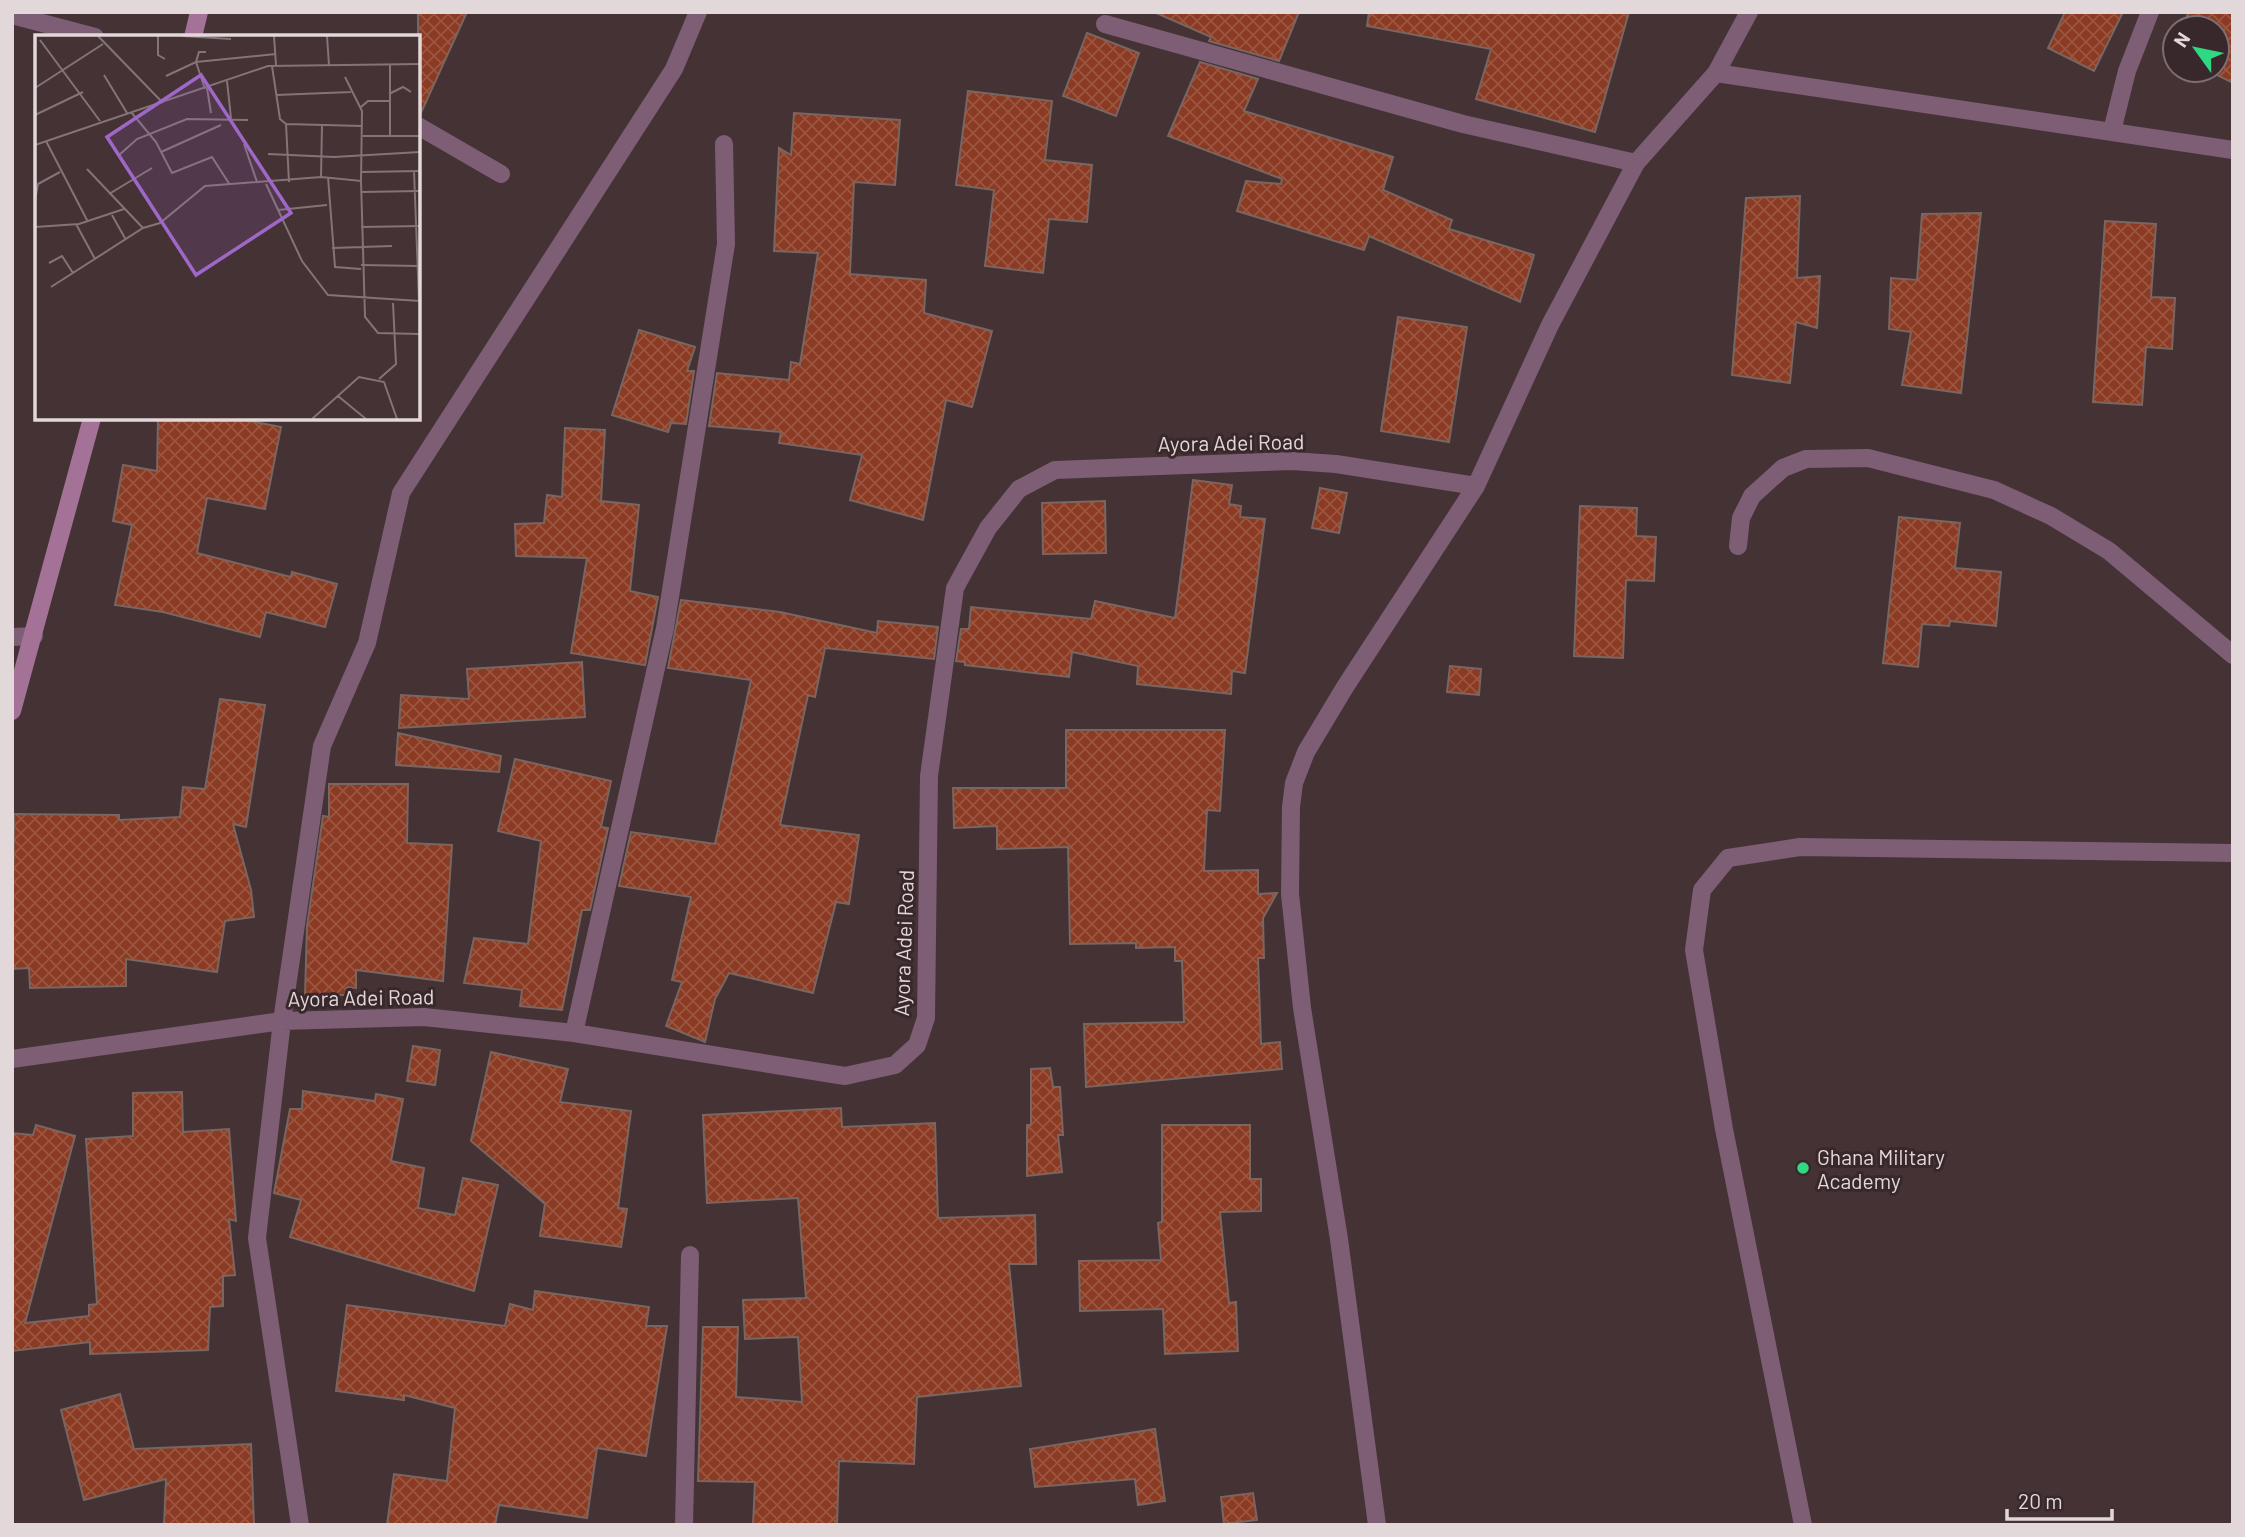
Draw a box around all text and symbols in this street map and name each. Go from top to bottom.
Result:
north arrow [2161,14,2231,84]
text: N [2168,28,2194,51]
inset map [35,35,420,420]
street label: Ayora Adei Road [1157,428,1305,456]
street label: Ayora Adei Road [888,869,918,1017]
street label: Ayora Adei Road [287,983,435,1011]
place label: Ghana Military Academy [1817,1144,1945,1193]
marker: Ghana Military Academy [1795,1160,1811,1176]
scale bar [2007,1478,2112,1522]
text: 20 m [2018,1488,2063,1513]

